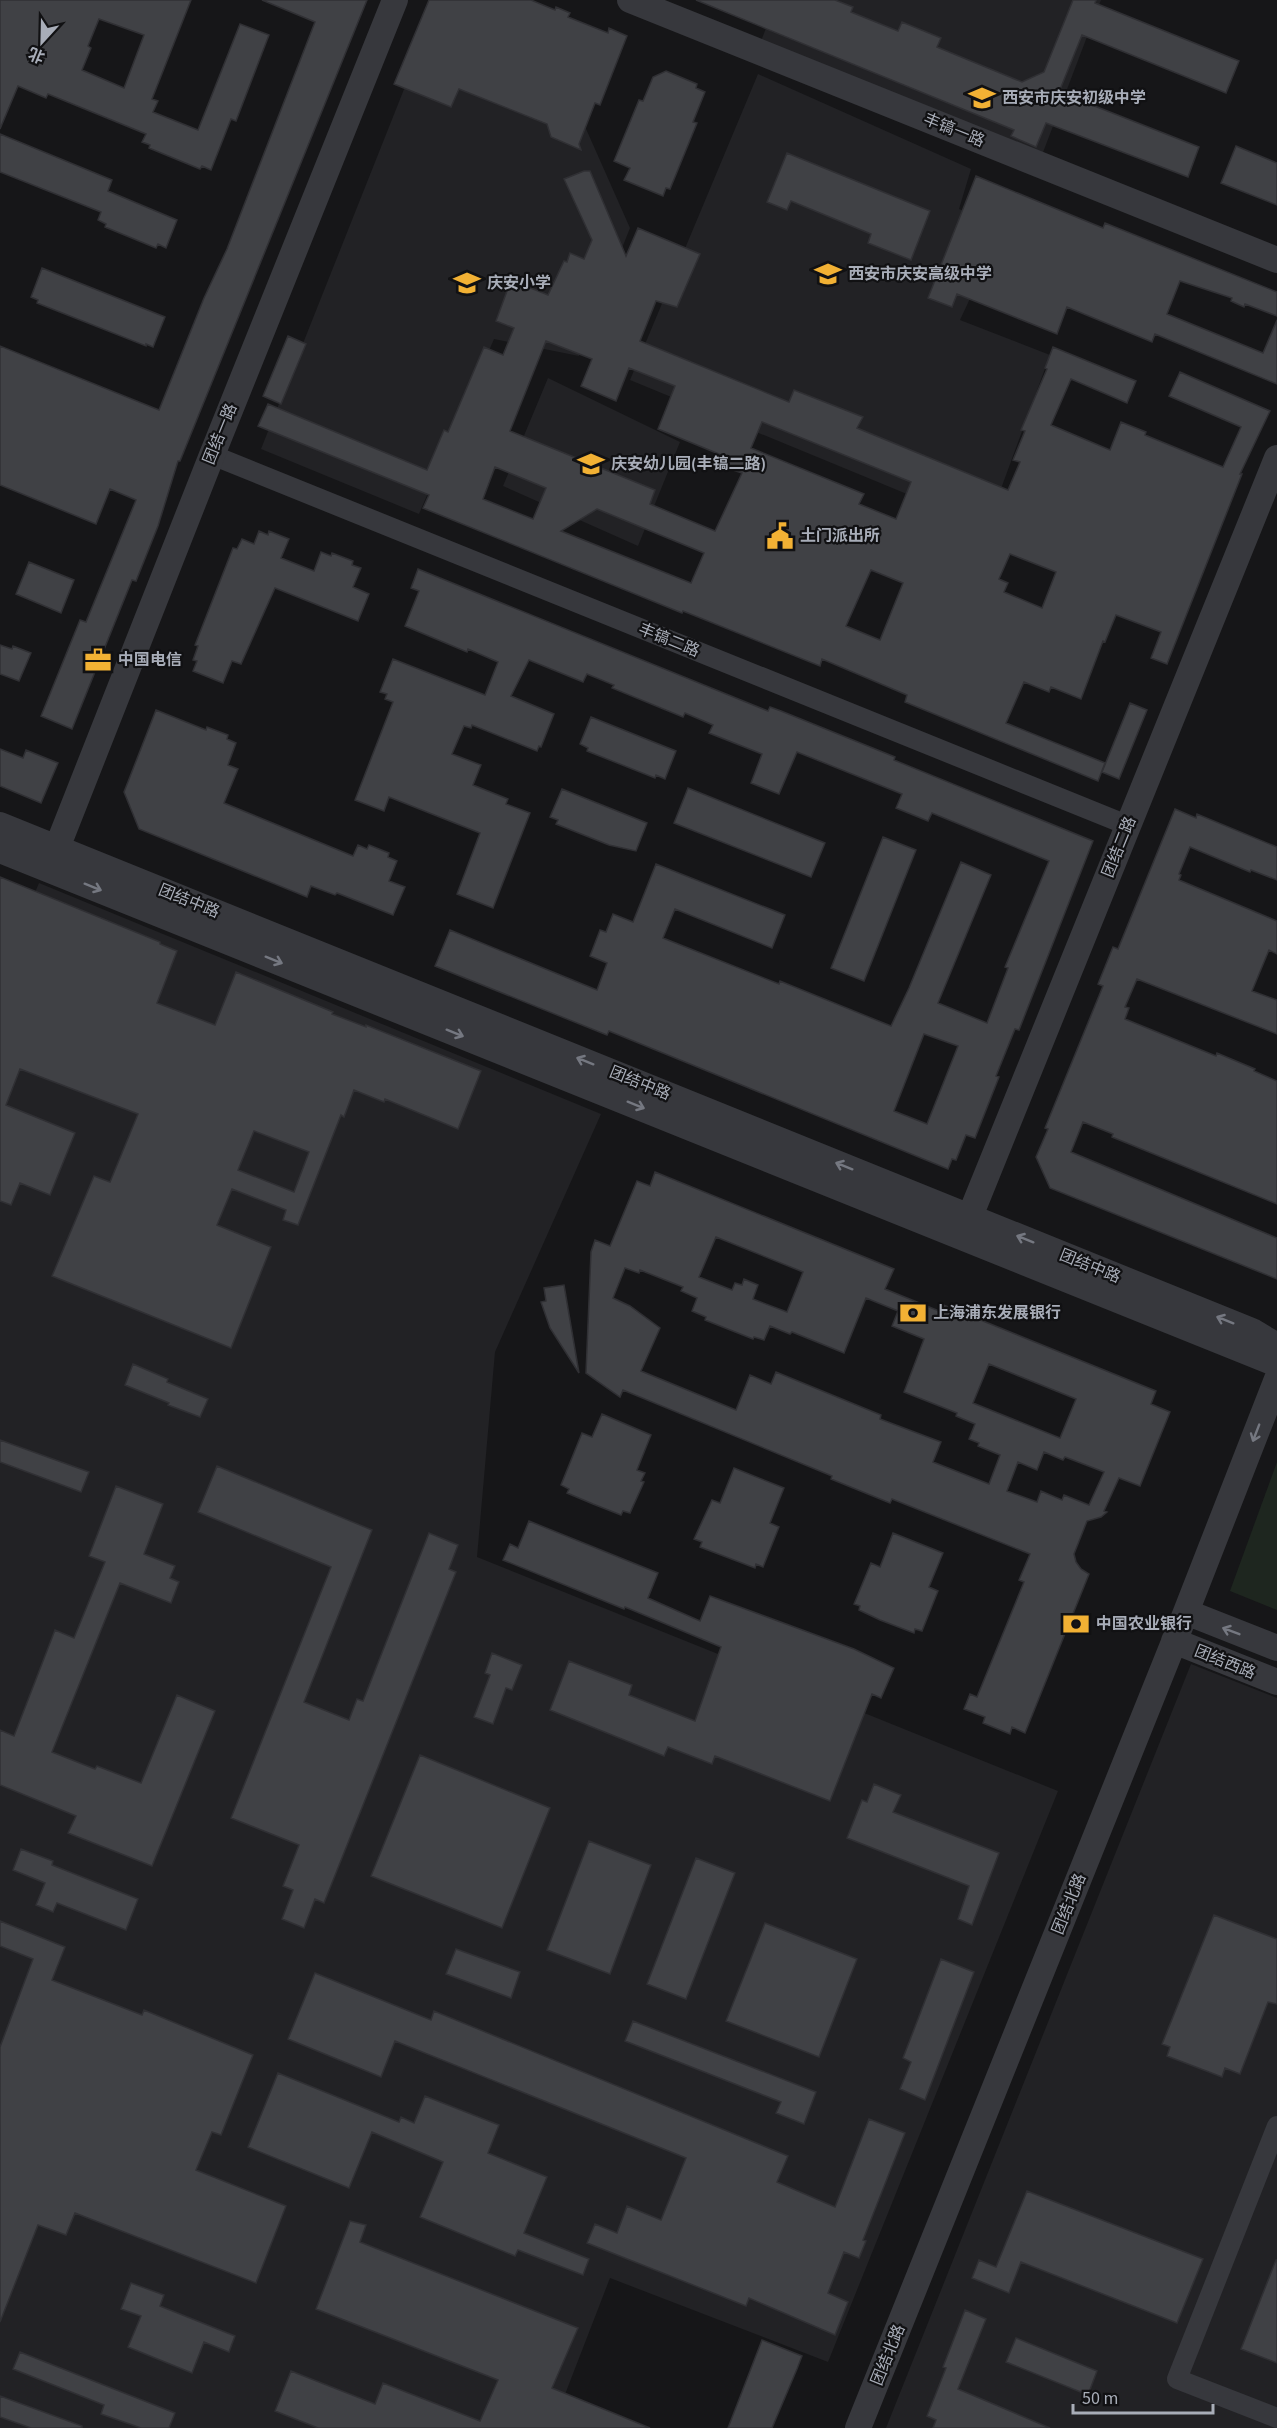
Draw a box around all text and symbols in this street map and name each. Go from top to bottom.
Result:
north arrow [12,12,72,72]
text: 北 [25,42,48,68]
school or university icon: 西安市庆安初级中学 [967,83,997,113]
place label: 西安市庆安初级中学 [1002,87,1146,109]
street label: 丰镐一路 [920,108,988,152]
school or university icon: 西安市庆安高级中学 [813,259,843,289]
place label: 西安市庆安高级中学 [848,263,992,285]
school or university icon: 庆安小学 [452,268,482,298]
place label: 庆安小学 [487,272,551,294]
street label: 团结一路 [198,400,242,468]
school or university icon: 庆安幼儿园(丰镐二路) [576,449,606,479]
place label: 庆安幼儿园(丰镐二路) [611,453,766,475]
public building icon: 土门派出所 [765,521,795,551]
place label: 土门派出所 [800,525,880,547]
street label: 丰镐二路 [635,618,703,662]
office icon: 中国电信 [83,645,113,675]
place label: 中国电信 [118,649,182,671]
street label: 团结二路 [1097,813,1141,881]
street label: 团结中路 [155,879,223,923]
one-way arrow [84,882,102,893]
one-way arrow [264,955,283,966]
one-way arrow [445,1028,464,1039]
one-way arrow [577,1055,595,1066]
street label: 团结中路 [606,1061,674,1105]
one-way arrow [626,1101,645,1112]
one-way arrow [835,1159,854,1170]
one-way arrow [1016,1233,1034,1244]
street label: 团结中路 [1056,1244,1124,1288]
bank icon: 上海浦东发展银行 [898,1298,928,1328]
place label: 上海浦东发展银行 [933,1302,1061,1324]
one-way arrow [1216,1314,1234,1325]
one-way arrow [1250,1424,1261,1442]
bank icon: 中国农业银行 [1061,1609,1091,1639]
place label: 中国农业银行 [1096,1613,1192,1635]
one-way arrow [1223,1624,1241,1635]
street label: 团结西路 [1191,1640,1259,1684]
street label: 团结北路 [1047,1870,1091,1938]
street label: 团结北路 [866,2321,910,2389]
scale bar [1073,2377,1212,2415]
text: 50 m [1082,2386,1118,2411]

